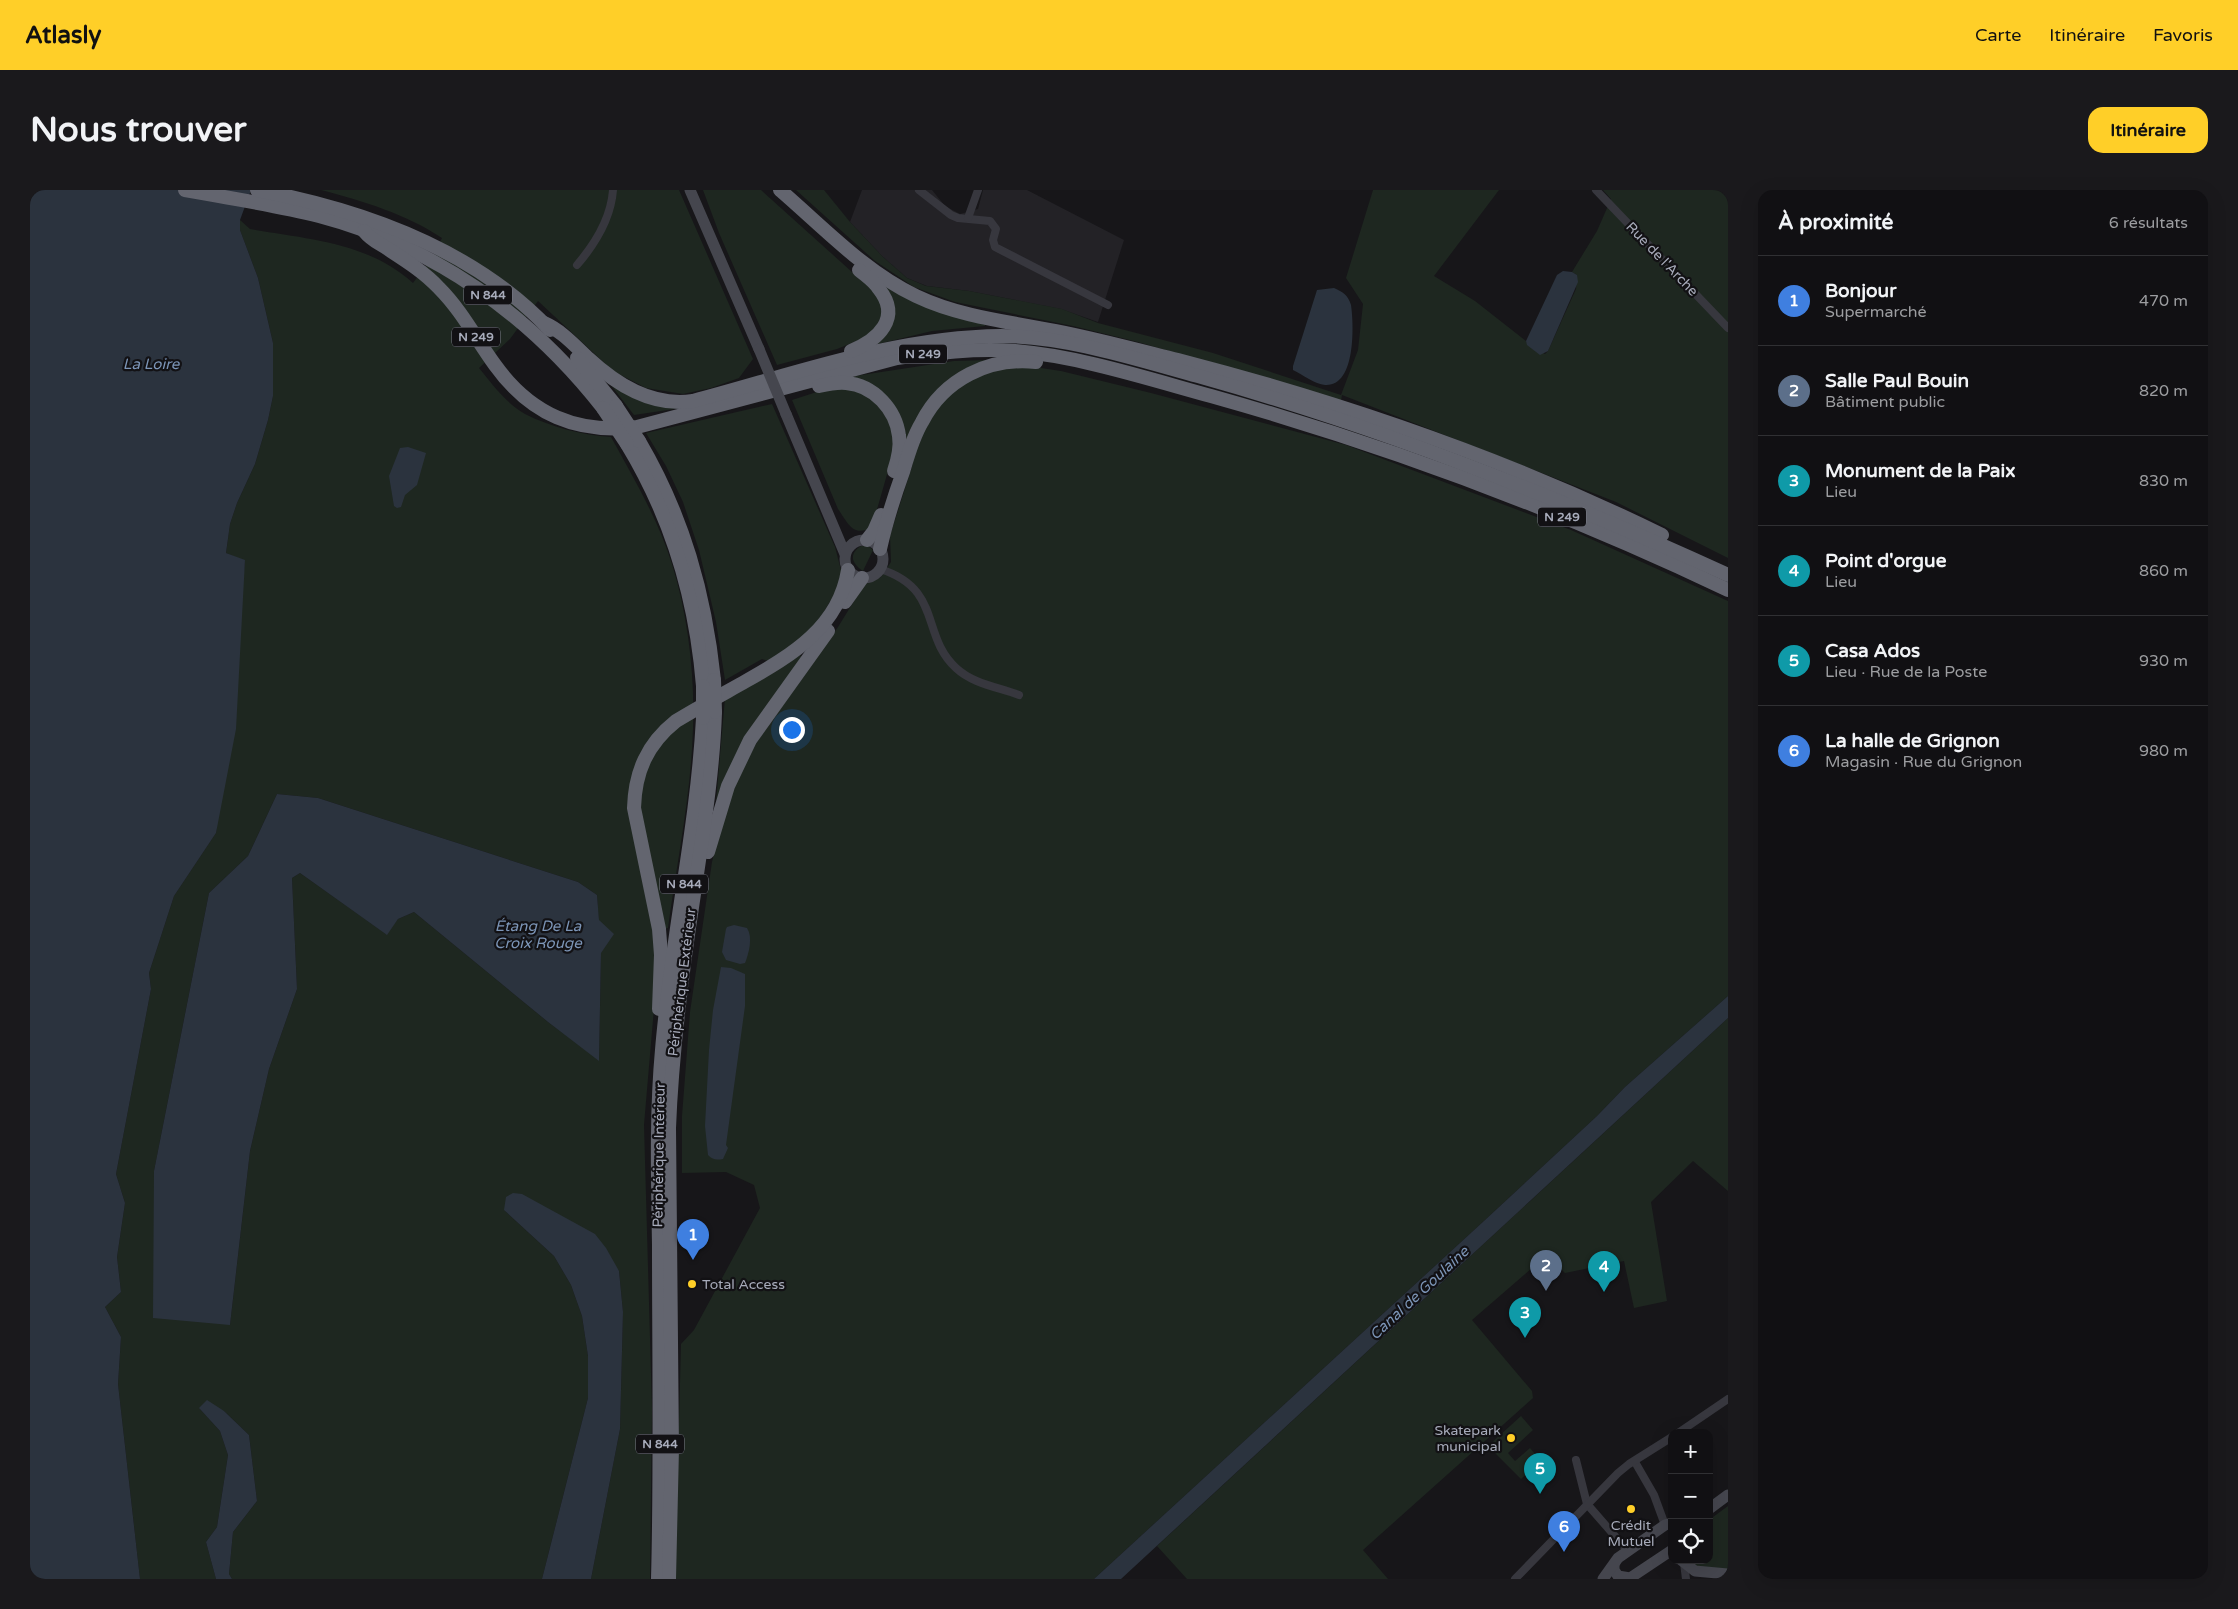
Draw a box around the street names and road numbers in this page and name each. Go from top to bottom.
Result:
street label: Rue de l'Arche [1622,218,1702,300]
road number: N 844 [464,286,512,304]
road number: N 249 [452,328,500,346]
road number: N 249 [899,344,947,363]
road number: N 249 [1538,508,1586,527]
road number: N 844 [660,874,708,894]
street label: Périphérique Extérieur [664,906,700,1057]
street label: Périphérique Intérieur [649,1082,669,1228]
road number: N 844 [636,1434,684,1454]

